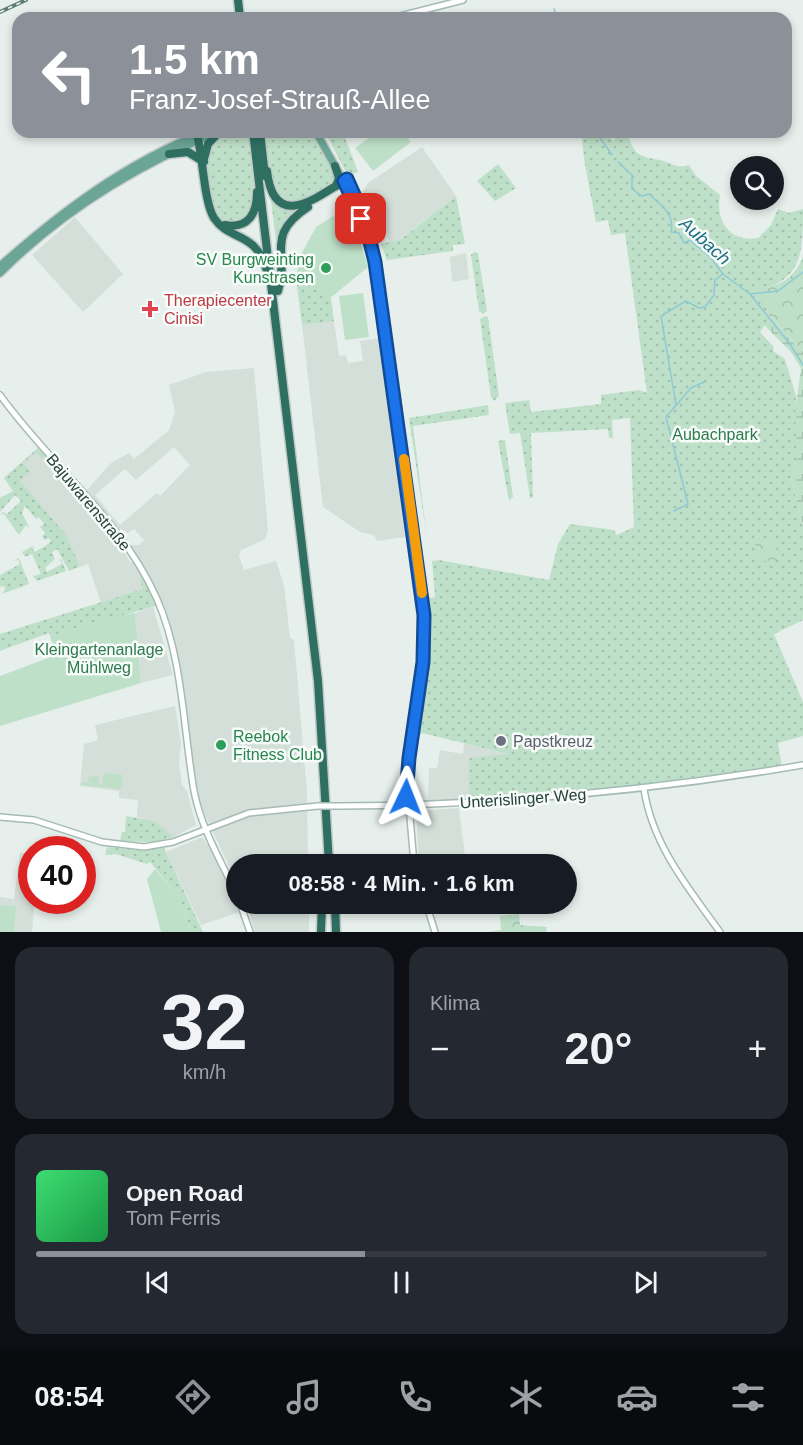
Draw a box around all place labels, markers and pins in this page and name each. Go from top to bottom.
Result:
pin [335,193,386,244]
place label: SV Burgweinting Kunstrasen [196,251,314,286]
marker: SV Burgweinting Kunstrasen [319,261,333,275]
place label: Therapiecenter Cinisi [164,292,272,327]
marker: Therapiecenter Cinisi [141,300,159,318]
place label: Reebok Fitness Club [233,728,322,763]
place label: Papstkreuz [513,733,593,750]
marker: Papstkreuz [494,734,508,748]
marker: Reebok Fitness Club [214,738,228,752]

